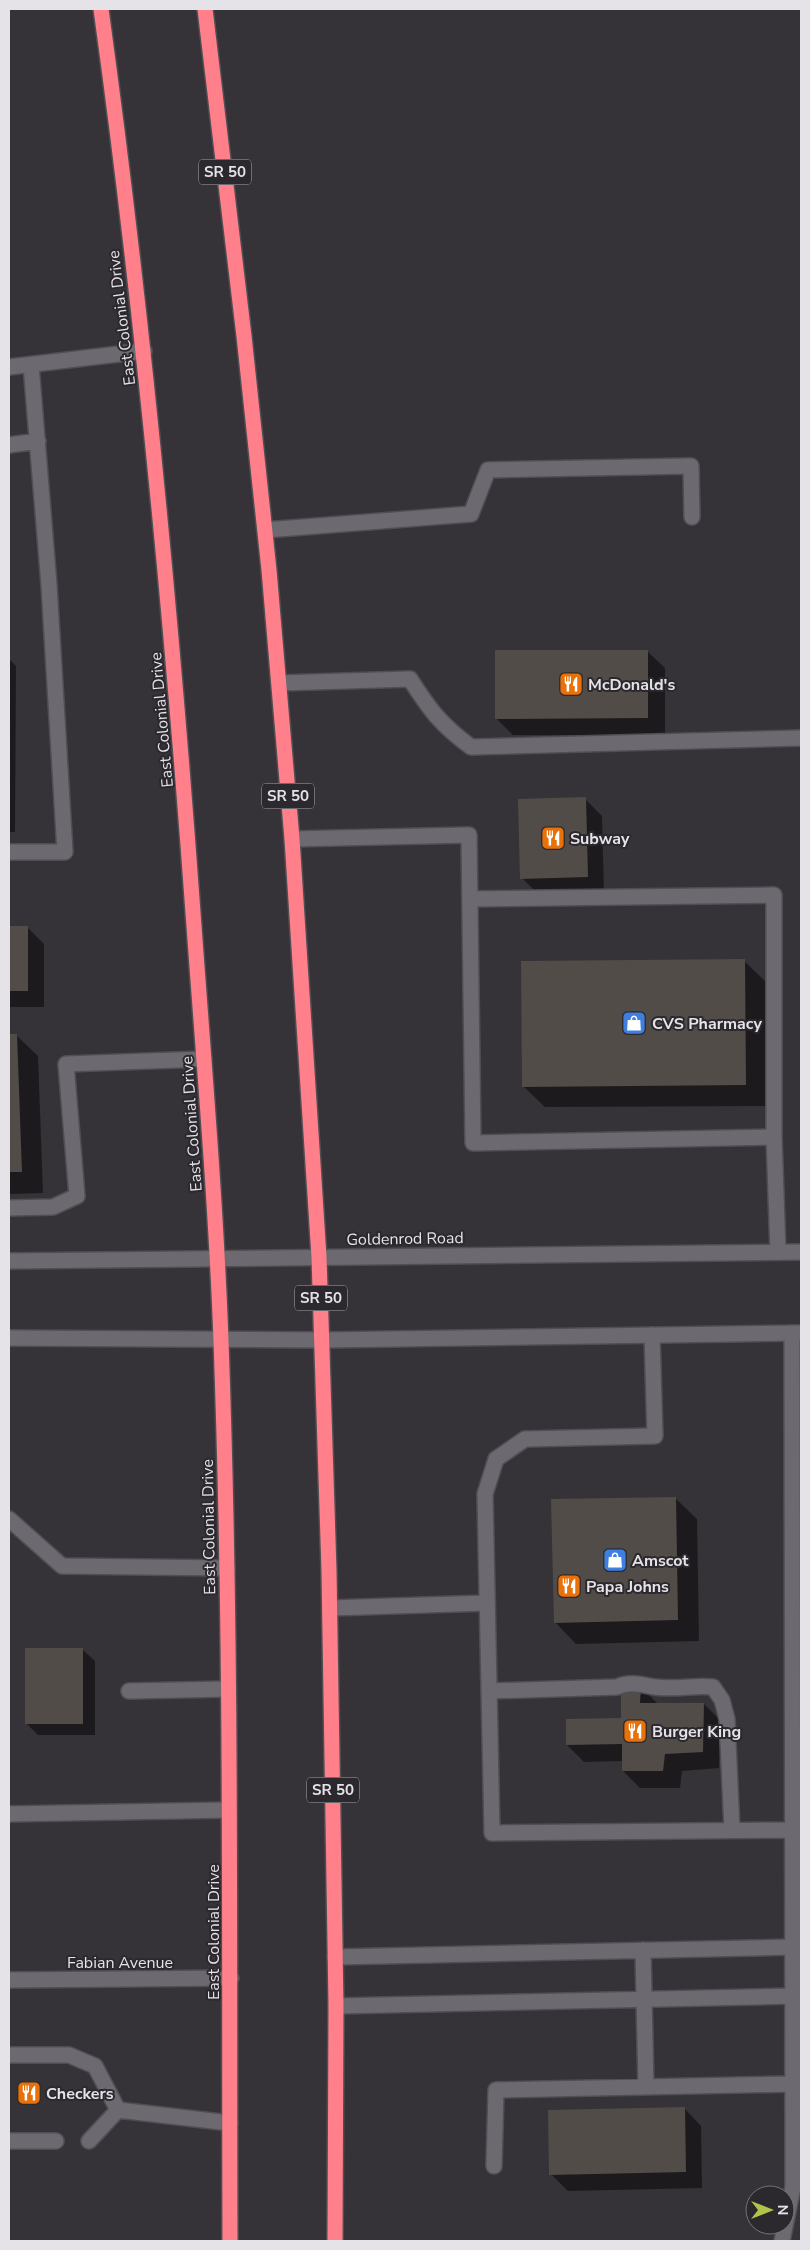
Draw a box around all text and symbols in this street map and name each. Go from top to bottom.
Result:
road number: SR 50 [199,160,251,184]
street label: East Colonial Drive [103,249,141,387]
street label: East Colonial Drive [145,651,179,788]
restaurant icon: McDonald's [558,671,584,697]
place label: McDonald's [588,674,675,696]
road number: SR 50 [262,784,314,808]
restaurant icon: Subway [540,825,566,851]
place label: Subway [570,828,630,850]
shop icon: CVS Pharmacy [621,1010,647,1036]
place label: CVS Pharmacy [652,1013,762,1035]
street label: East Colonial Drive [176,1055,208,1192]
street label: Goldenrod Road [346,1227,464,1251]
road number: SR 50 [295,1286,347,1310]
street label: East Colonial Drive [197,1459,221,1595]
shop icon: Amscot [602,1547,628,1573]
place label: Amscot [632,1550,689,1572]
restaurant icon: Papa Johns [556,1573,582,1599]
place label: Papa Johns [586,1576,669,1598]
restaurant icon: Burger King [622,1718,648,1744]
place label: Burger King [652,1721,741,1743]
road number: SR 50 [307,1778,359,1802]
street label: East Colonial Drive [203,1864,225,2000]
street label: Fabian Avenue [67,1952,173,1974]
restaurant icon: Checkers [16,2080,42,2106]
place label: Checkers [46,2083,114,2105]
north arrow [745,2185,795,2235]
text: N [773,2205,792,2215]

